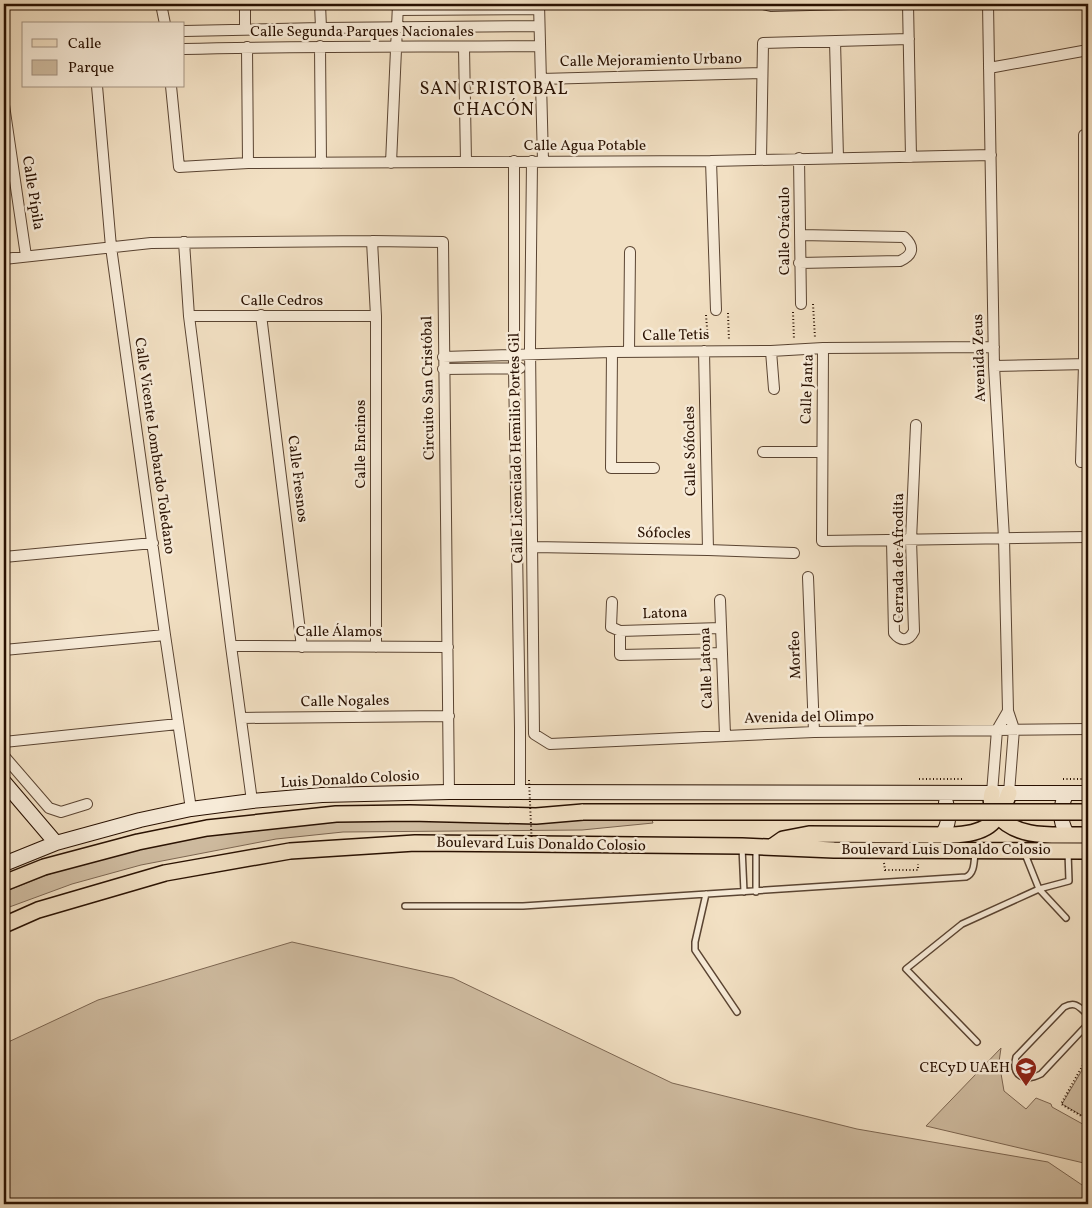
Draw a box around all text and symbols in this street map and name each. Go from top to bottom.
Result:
legend [22,22,185,88]
street label: Calle Segunda Parques Nacionales [250,22,474,43]
text: Calle [68,34,101,55]
street label: Calle Mejoramiento Urbano [560,49,742,73]
text: Parque [68,58,114,79]
district label: SAN CRISTOBAL CHACÓN [419,77,569,123]
street label: Calle Agua Potable [524,136,646,157]
street label: Calle Pípila [16,154,48,232]
street label: Calle Oráculo [775,187,796,275]
street label: Calle Cedros [241,291,323,312]
street label: Avenida Zeus [968,313,992,403]
street label: Circuito San Cristóbal [417,316,441,460]
street label: Calle Tetis [642,325,710,347]
street label: Calle Licenciado Hemilio Portes Gil [504,333,530,563]
street label: Calle Vicente Lombardo Toledano [128,336,180,556]
street label: Calle Janta [796,353,820,425]
street label: Calle Encinos [351,400,372,488]
street label: Calle Sófocles [680,406,702,496]
street label: Calle Fresnos [281,434,313,524]
street label: Cerrada de Afrodita [889,493,910,623]
street label: Sófocles [637,523,691,545]
street label: Latona [642,603,688,625]
street label: Calle Álamos [296,622,382,643]
street label: Calle Latona [695,627,719,709]
street label: Morfeo [785,631,807,679]
street label: Calle Nogales [301,691,389,713]
street label: Avenida del Olimpo [744,706,874,730]
street label: Luis Donaldo Colosio [280,766,420,794]
street label: Boulevard Luis Donaldo Colosio [436,833,646,857]
street label: Boulevard Luis Donaldo Colosio [841,840,1051,861]
school or university icon: CECyD UAEH [1014,1056,1038,1087]
place label: CECyD UAEH [920,1058,1010,1079]

